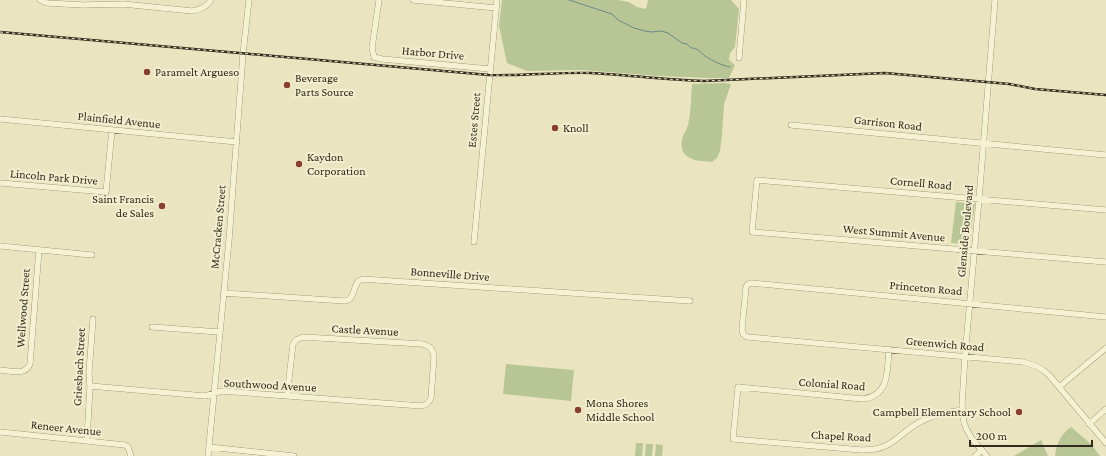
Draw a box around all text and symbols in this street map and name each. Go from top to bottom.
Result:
street label: Harbor Drive [401,43,465,63]
place label: Paramelt Argueso [155,65,239,79]
marker: Paramelt Argueso [142,67,152,77]
place label: Beverage Parts Source [295,71,354,99]
marker: Beverage Parts Source [282,80,292,90]
street label: Estes Street [465,91,483,148]
street label: Plainfield Avenue [77,109,161,131]
street label: Garrison Road [853,112,923,134]
place label: Knoll [563,121,589,135]
marker: Knoll [550,123,560,133]
place label: Kaydon Corporation [307,150,366,178]
marker: Kaydon Corporation [294,159,304,169]
street label: Lincoln Park Drive [10,166,98,188]
street label: Cornell Road [890,173,953,193]
street label: McCracken Street [207,183,229,270]
street label: Glenside Boulevard [954,184,976,278]
place label: Saint Francis de Sales [92,192,154,220]
marker: Saint Francis de Sales [157,201,167,211]
street label: West Summit Avenue [842,222,946,244]
street label: Bonneville Drive [410,264,490,284]
street label: Wellwood Street [13,267,33,348]
street label: Princeton Road [889,278,964,298]
street label: Castle Avenue [331,321,399,339]
street label: Griesbach Street [70,326,88,407]
street label: Greenwich Road [905,334,985,354]
street label: Colonial Road [798,375,867,393]
street label: Southwood Avenue [223,376,317,394]
place label: Mona Shores Middle School [586,396,654,424]
marker: Mona Shores Middle School [573,405,583,415]
place label: Campbell Elementary School [873,405,1011,419]
marker: Campbell Elementary School [1014,407,1024,417]
street label: Reneer Avenue [30,417,102,439]
scale bar [970,422,1092,448]
street label: Chapel Road [810,427,872,445]
text: 200 m [976,429,1008,443]

